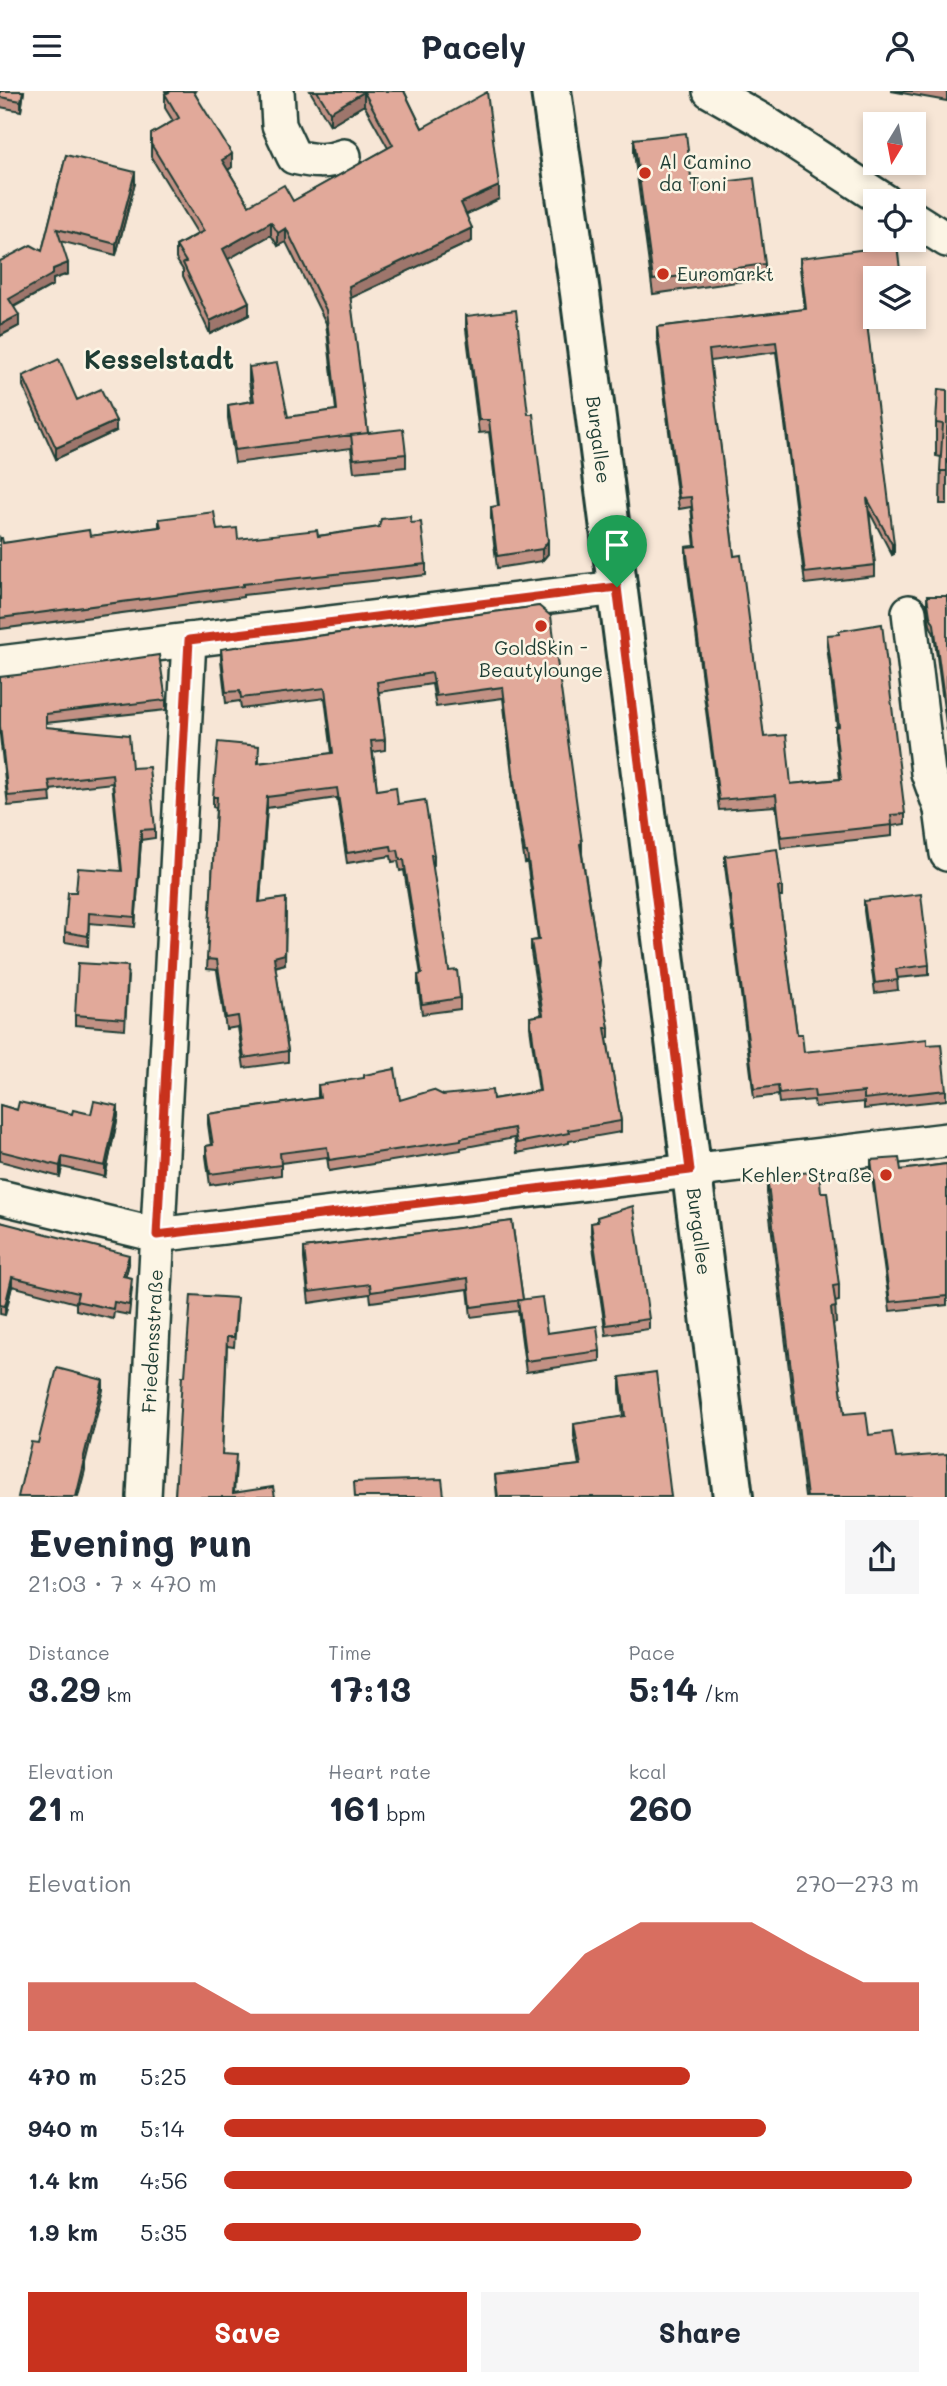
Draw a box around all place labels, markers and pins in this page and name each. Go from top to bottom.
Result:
place label: Al Camino da Toni [659,149,751,196]
marker: Al Camino da Toni [637,165,653,181]
place label: Euromarkt [677,261,774,286]
marker: Euromarkt [655,266,671,282]
pin [587,515,647,587]
marker: GoldSkin - Beautylounge [533,618,549,634]
place label: GoldSkin - Beautylounge [479,635,603,682]
place label: Kehler Straße [742,1162,872,1187]
marker: Kehler Straße [878,1167,894,1183]

